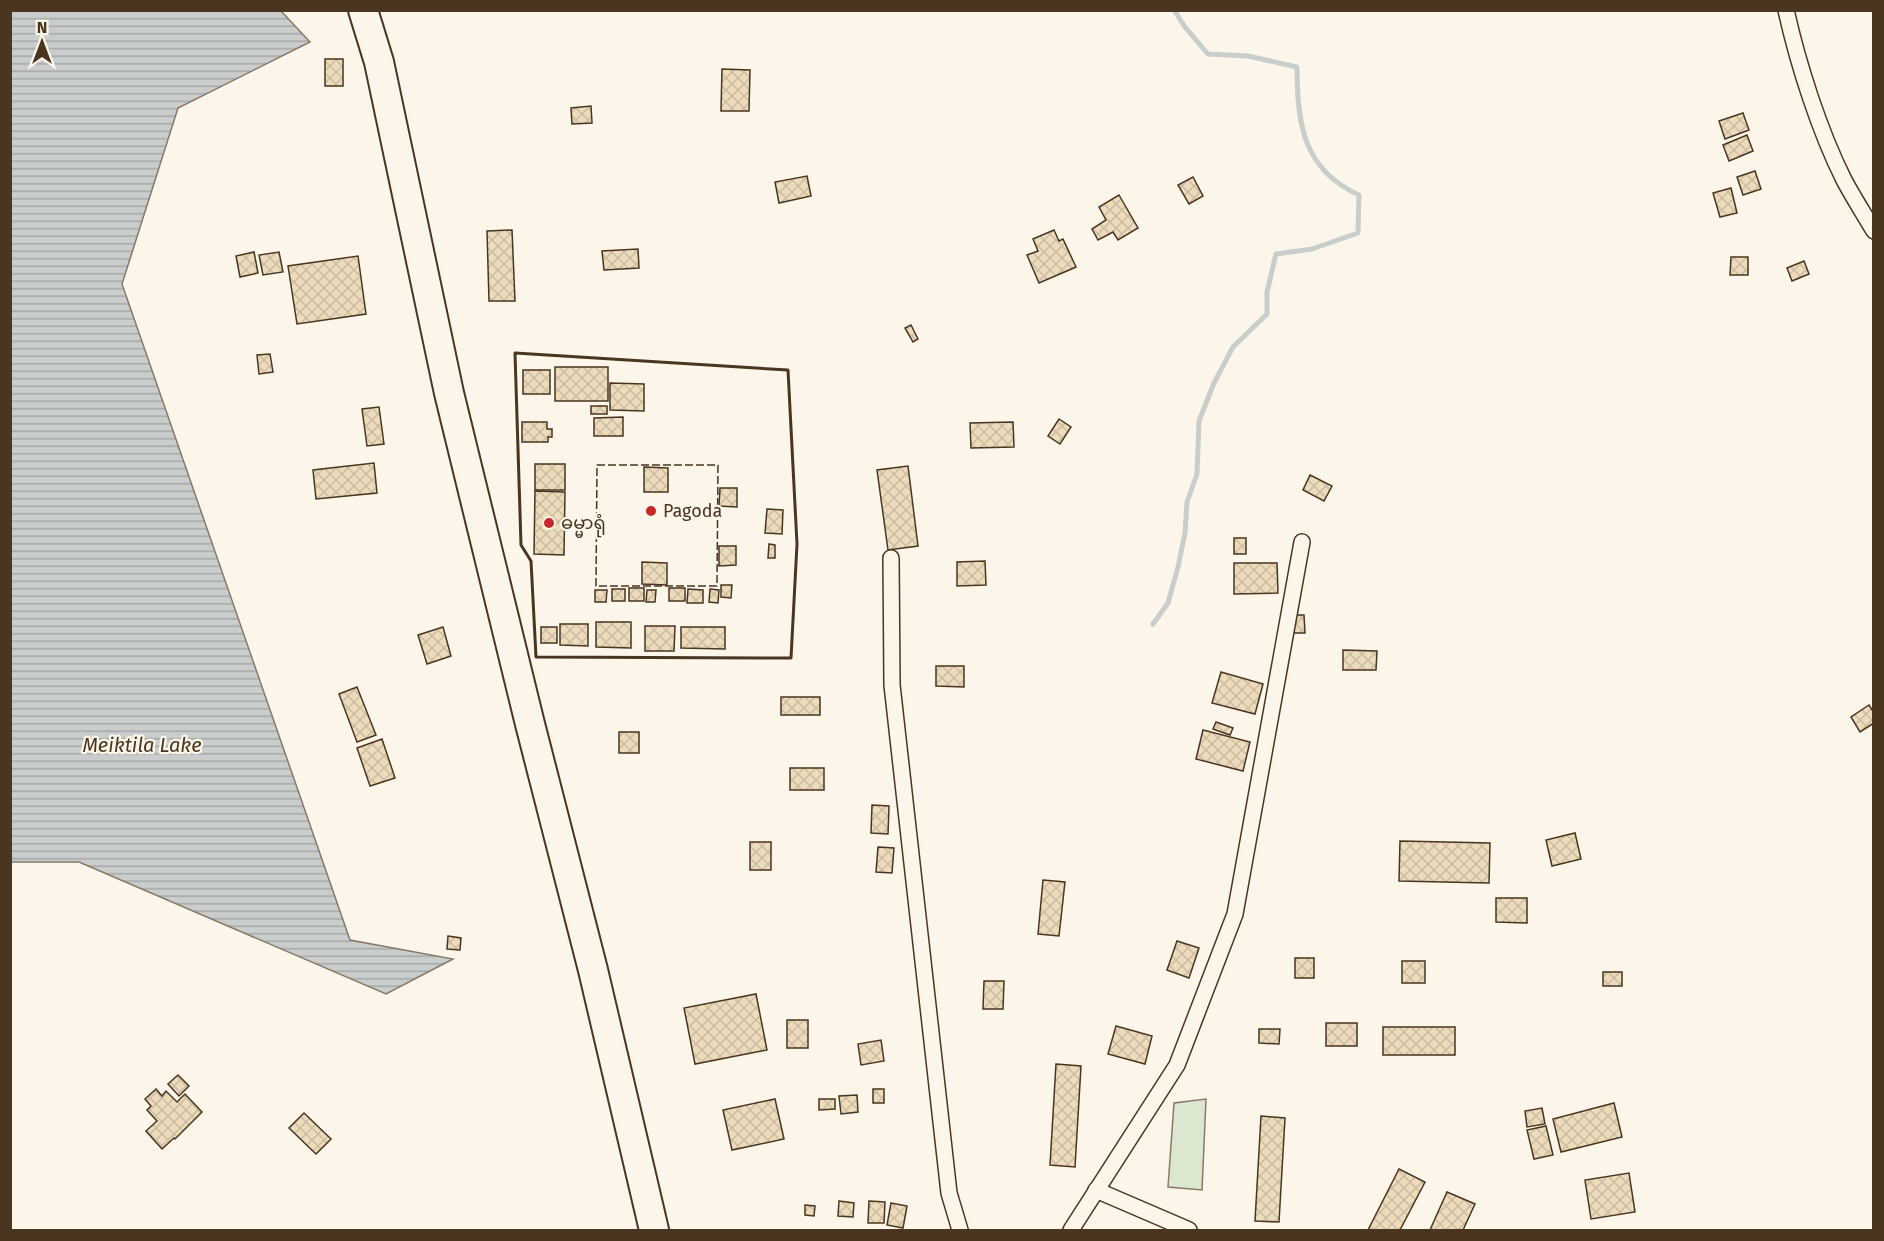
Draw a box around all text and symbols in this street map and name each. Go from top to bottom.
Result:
north arrow [12,12,72,72]
text: N [37,18,47,37]
place label: Pagoda [663,500,722,522]
marker: Pagoda [644,504,658,518]
place label: ဓမ္မာရုံ [561,512,606,538]
marker: ဓမ္မာရုံ [542,516,556,530]
water label: Meiktila Lake [82,733,202,757]

